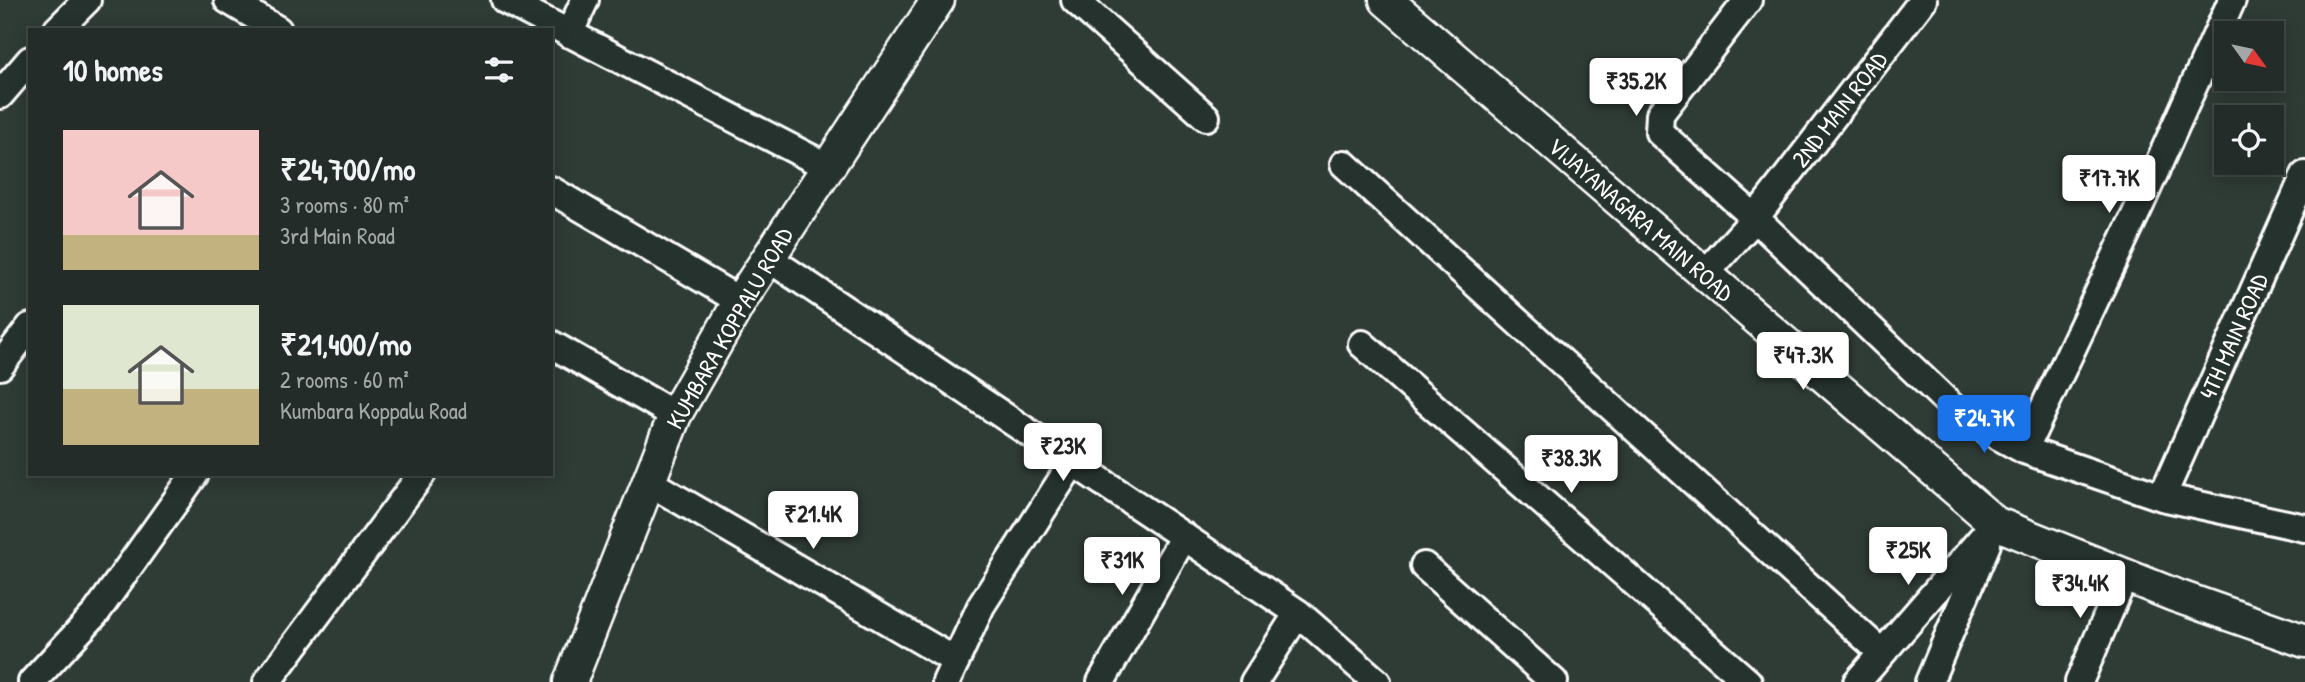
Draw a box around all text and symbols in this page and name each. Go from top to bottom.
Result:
north arrow [2214,21,2284,91]
map controls [2214,21,2284,175]
street label: 2ND MAIN ROAD [1784,44,1895,173]
text: 10 homes [63,50,163,90]
icon: filters [480,51,518,89]
pin: ₹35.2K [1579,58,1693,118]
text: ₹35.2K [1606,65,1666,96]
button: locate [2214,105,2284,175]
street label: VIJAYANAGARA MAIN ROAD [1542,130,1741,309]
text: ₹24,700/mo [280,149,415,189]
pin: ₹17.7K [2052,156,2166,215]
icon: home [119,158,203,242]
text: ₹17.7K [2078,162,2140,193]
text: 3 rooms · 80 m² [280,189,409,220]
text: 3rd Main Road [280,220,395,251]
street label: KUMBARA KOPPALU ROAD [658,221,800,435]
street label: 4TH MAIN ROAD [2191,268,2275,404]
text: ₹21,400/mo [280,324,411,364]
pin: ₹47.3K [1746,332,1860,392]
icon: home [119,333,203,417]
text: ₹47.3K [1773,339,1833,370]
text: 2 rooms · 60 m² [280,364,409,395]
text: Kumbara Koppalu Road [280,395,467,426]
pin: ₹24.7K [1927,396,2041,455]
text: ₹24.7K [1954,402,2014,433]
pin: ₹23K [1022,424,1104,483]
text: ₹23K [1040,430,1086,461]
pin: ₹38.3K [1514,435,1628,495]
text: ₹38.3K [1541,442,1601,473]
pin: ₹21.4K [756,491,870,551]
text: ₹21.4K [784,498,842,529]
pin: ₹25K [1867,528,1949,587]
text: ₹25K [1885,534,1931,565]
pin: ₹31K [1081,538,1163,597]
text: ₹31K [1100,544,1144,575]
pin: ₹34.4K [2023,560,2137,620]
text: ₹34.4K [2051,567,2109,598]

